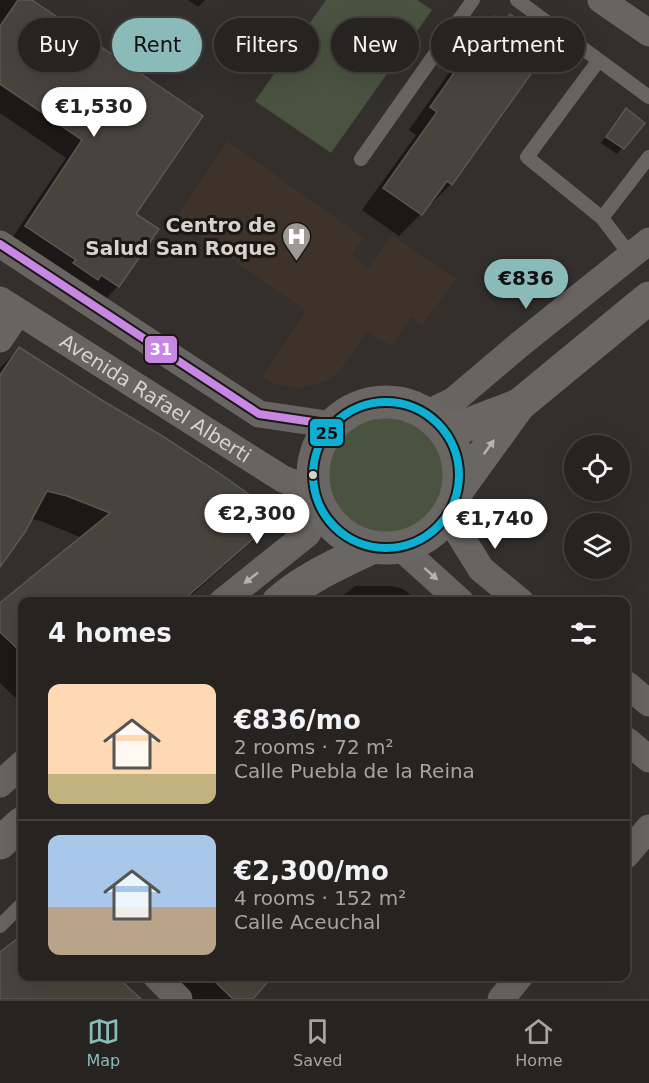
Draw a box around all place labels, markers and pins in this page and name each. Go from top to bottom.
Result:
pin: €1,530 [45,87,143,138]
place label: Centro de Salud San Roque [85,213,276,260]
hospital icon: Centro de Salud San Roque [281,220,313,262]
pin: €836 [490,259,562,310]
unlabelled marker [307,469,319,481]
pin: €2,300 [208,494,306,545]
pin: €1,740 [446,499,544,550]

